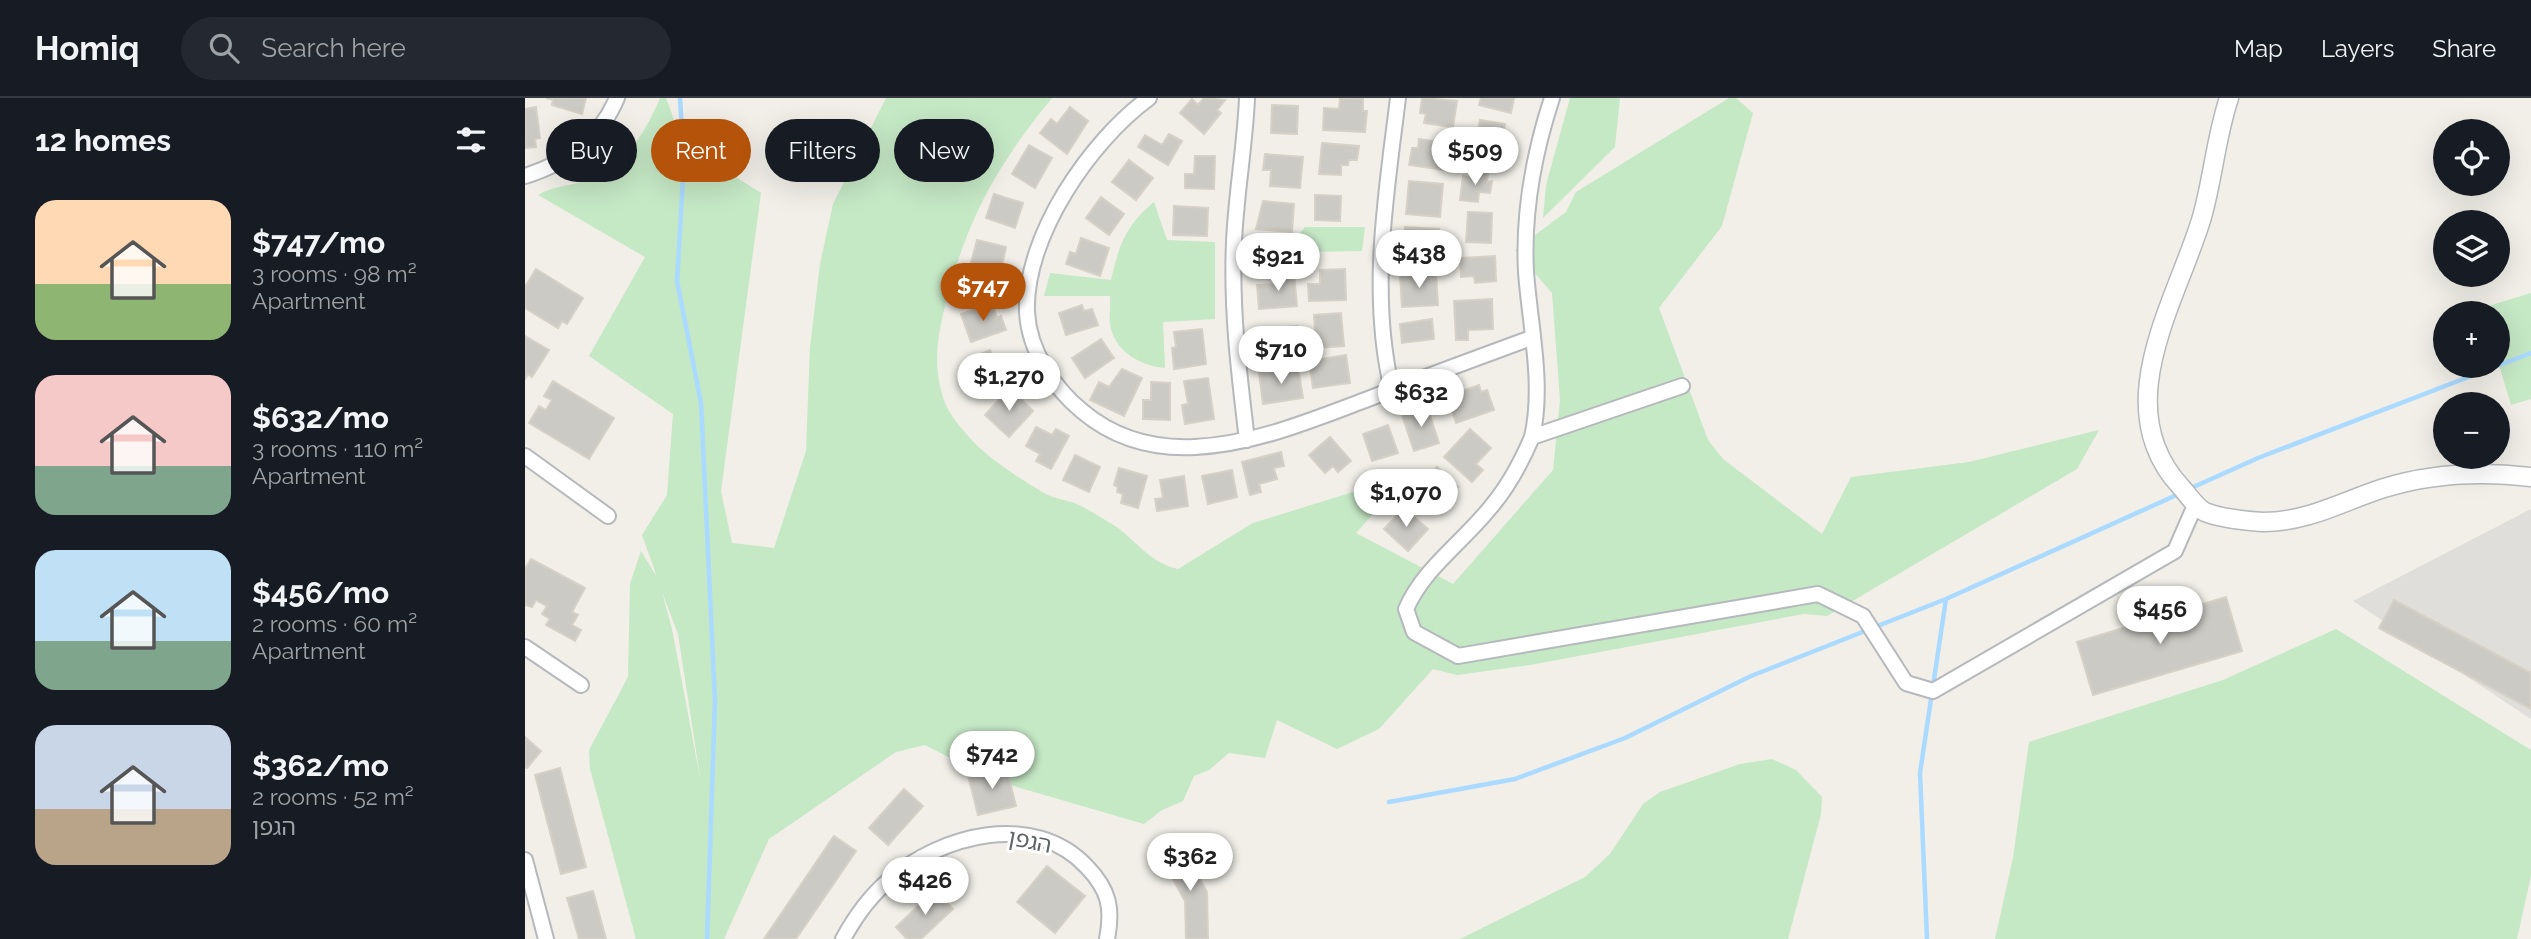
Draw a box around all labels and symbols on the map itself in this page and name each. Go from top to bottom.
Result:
pin: $509 [1434,127,1516,187]
pin: $438 [1378,230,1460,290]
pin: $921 [1237,234,1319,293]
pin: $747 [942,264,1024,323]
pin: $710 [1240,327,1322,386]
pin: $1,270 [952,354,1066,413]
pin: $632 [1380,370,1462,429]
pin: $1,070 [1349,470,1463,529]
pin: $456 [2119,587,2201,646]
pin: $742 [951,732,1033,791]
street label: הגפן [1006,823,1054,858]
pin: $362 [1149,834,1231,893]
pin: $426 [884,858,966,917]

